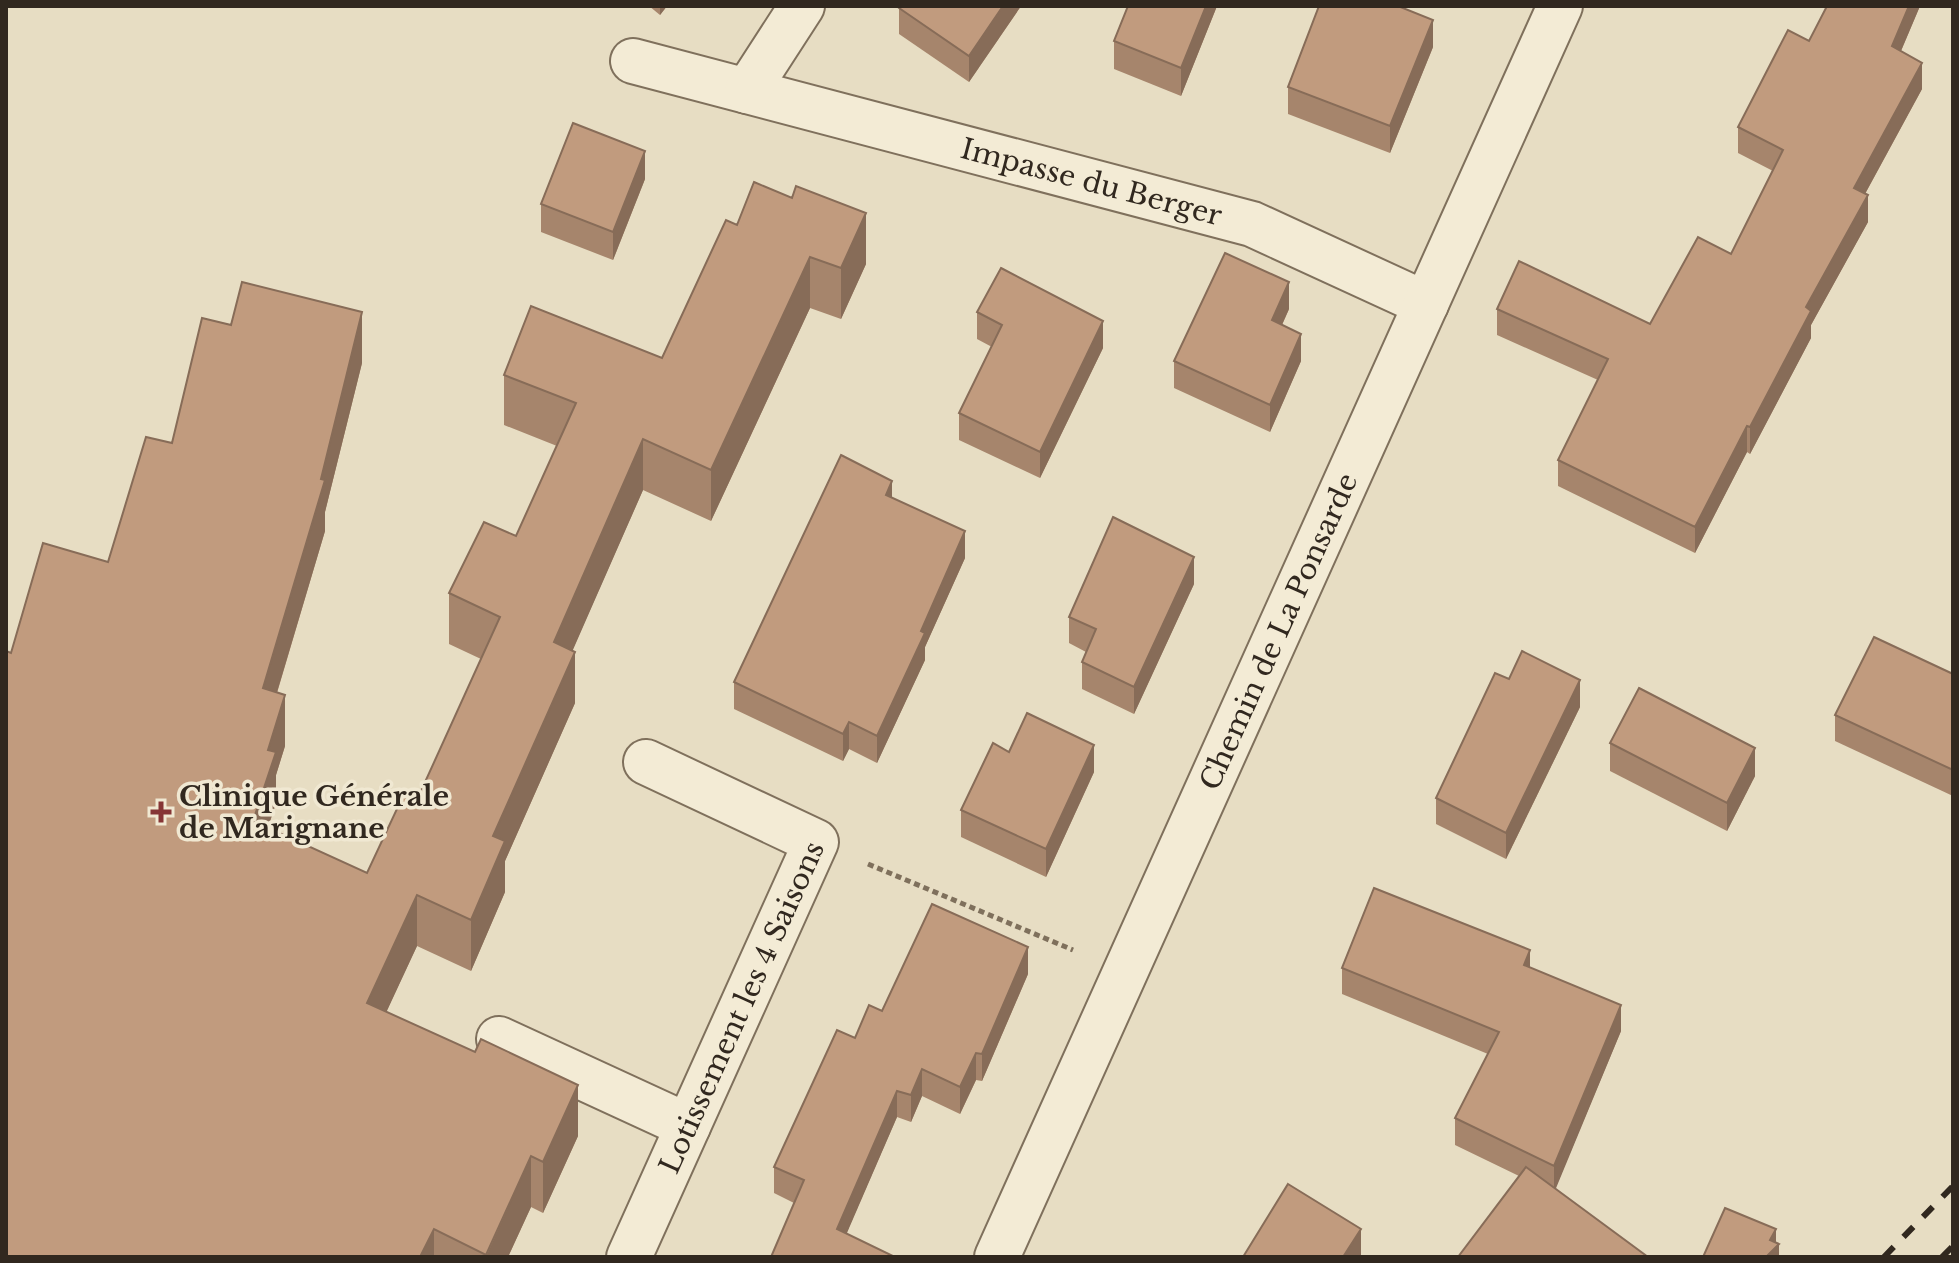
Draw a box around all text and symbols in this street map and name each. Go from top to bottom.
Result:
street label: Impasse du Berger [957,131,1226,233]
street label: Chemin de La Ponsarde [1193,468,1365,796]
place label: Clinique Générale de Marignane [179,779,449,846]
marker: Clinique Générale de Marignane [150,801,172,823]
street label: Lotissement les 4 Saisons [652,836,832,1179]

